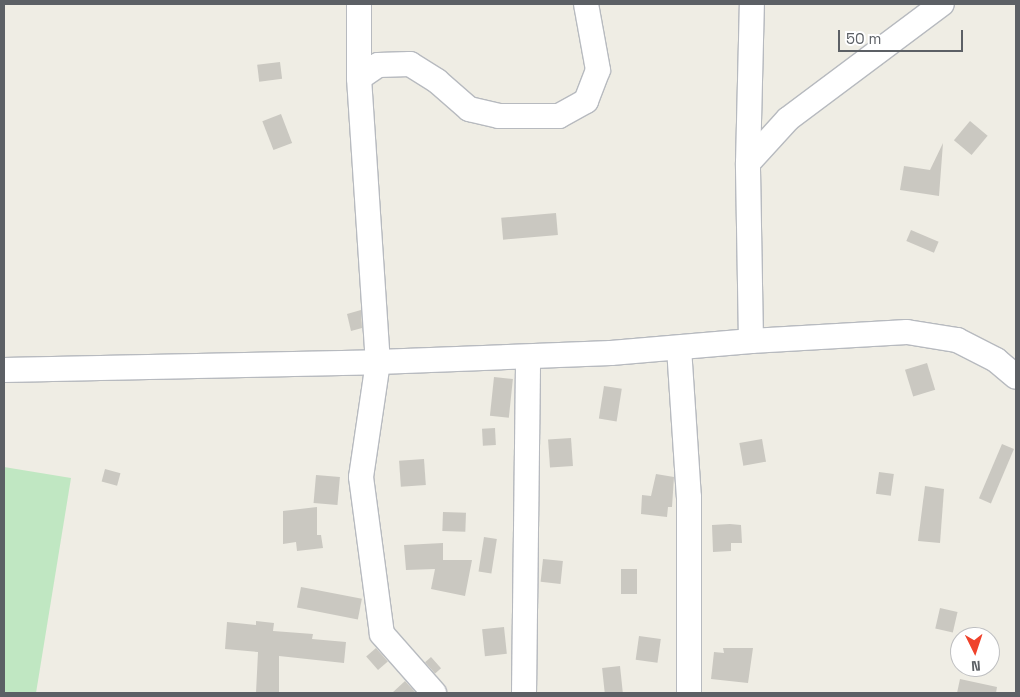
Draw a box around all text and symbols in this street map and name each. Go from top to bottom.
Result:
scale bar [840,20,965,52]
text: 50 m [846,29,881,48]
north arrow [950,627,1000,677]
text: N [971,657,981,675]

